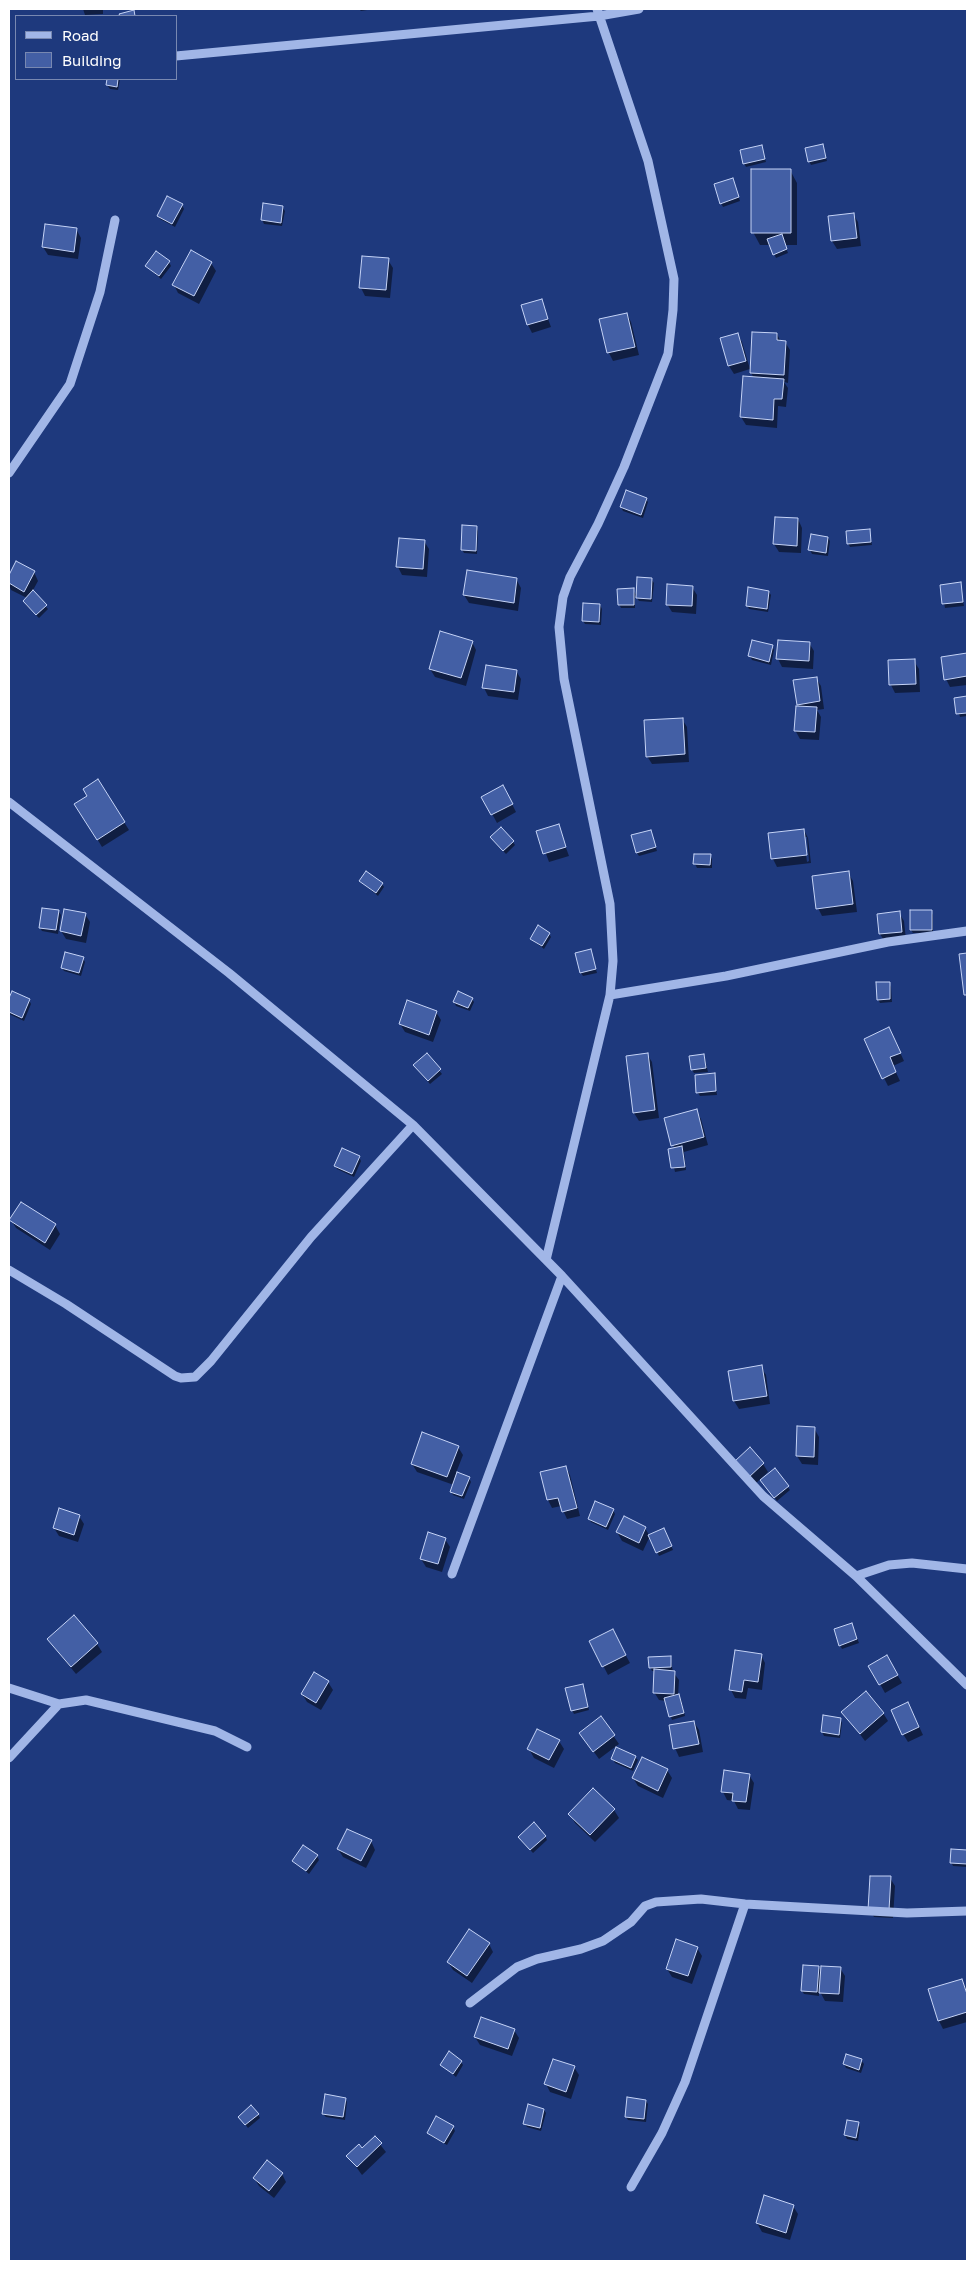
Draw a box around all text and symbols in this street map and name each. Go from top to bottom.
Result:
legend [15,15,178,80]
text: Road [62,26,99,44]
text: Building [62,51,122,69]

